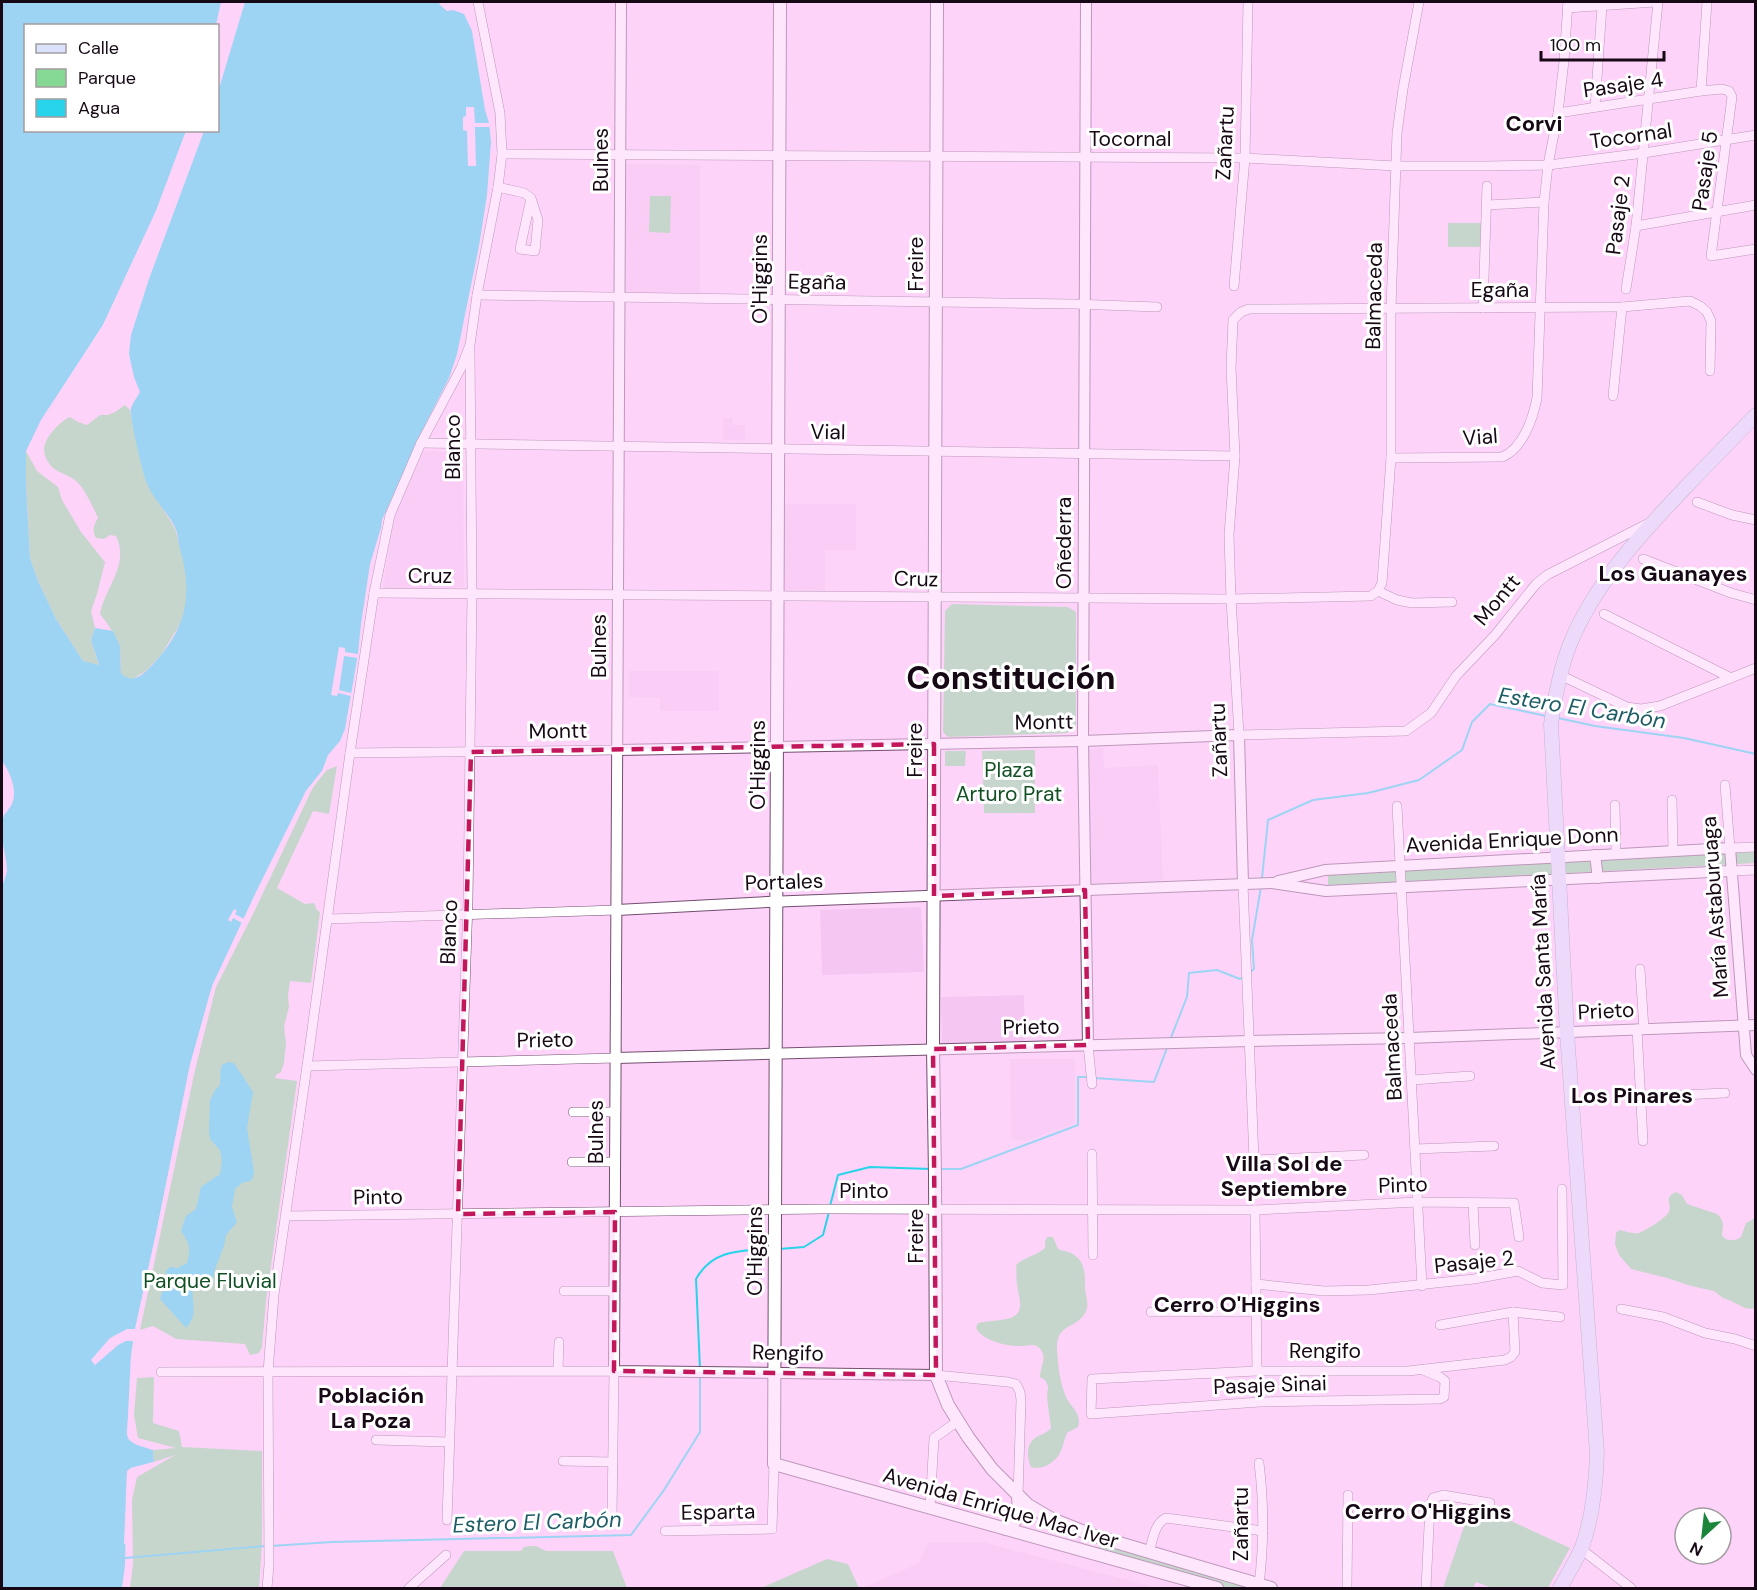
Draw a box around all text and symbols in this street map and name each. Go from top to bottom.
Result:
legend [24,24,219,132]
scale bar [1541,24,1664,62]
text: 100 m [1550,33,1601,57]
text: Calle [78,36,119,60]
text: Parque [78,66,136,90]
street label: Pasaje 4 [1581,66,1665,104]
text: Agua [78,96,120,120]
street label: Zañartu [1209,105,1241,181]
district label: Corvi [1505,109,1563,138]
street label: Tocornal [1588,116,1674,156]
street label: Tocornal [1089,125,1171,153]
street label: Bulnes [587,128,615,192]
street label: Pasaje 5 [1686,129,1724,213]
street label: Pasaje 2 [1599,174,1637,256]
street label: O'Higgins [746,234,774,324]
street label: Freire [902,236,930,291]
street label: Balmaceda [1359,242,1389,350]
street label: Egaña [788,267,846,297]
street label: Egaña [1471,276,1529,304]
street label: Blanco [439,414,467,480]
street label: Vial [810,418,846,446]
street label: Vial [1461,422,1499,452]
street label: Oñederra [1050,497,1078,589]
district label: Los Guanayes [1599,559,1748,588]
street label: Cruz [408,562,452,590]
street label: Cruz [894,565,938,593]
street label: Montt [1467,569,1527,631]
street label: Bulnes [585,614,613,678]
district label: Constitución [906,656,1116,699]
water label: Estero El Carbón [1496,680,1668,736]
street label: Zañartu [1204,702,1234,778]
street label: Montt [1014,707,1074,737]
street label: Montt [528,716,588,746]
street label: O'Higgins [744,720,772,810]
street label: Freire [901,722,929,777]
park label: Plaza Arturo Prat [956,756,1062,808]
street label: María Astaburuaga [1695,815,1735,999]
street label: Avenida Enrique Donn [1405,820,1619,860]
street label: Portales [744,867,824,897]
street label: Avenida Santa María [1524,873,1562,1071]
street label: Blanco [434,899,464,965]
street label: Balmaceda [1375,993,1409,1101]
street label: Prieto [1577,996,1635,1026]
street label: Prieto [1002,1013,1060,1041]
street label: Prieto [516,1026,574,1054]
district label: Los Pinares [1571,1081,1693,1110]
street label: Bulnes [582,1100,610,1164]
district label: Villa Sol de Septiembre [1221,1149,1347,1203]
street label: Pinto [1378,1170,1428,1200]
street label: Pinto [839,1177,889,1205]
street label: Pinto [353,1183,403,1211]
street label: O'Higgins [741,1206,769,1296]
street label: Freire [902,1208,930,1263]
street label: Pasaje 2 [1433,1244,1515,1280]
park label: Parque Fluvial [143,1267,277,1295]
district label: Cerro O'Higgins [1154,1290,1320,1319]
street label: Rengifo [1289,1337,1361,1365]
street label: Rengifo [752,1338,824,1368]
street label: Pasaje Sinai [1213,1369,1327,1401]
district label: Población La Poza [318,1381,424,1435]
street label: Avenida Enrique Mac Iver [880,1461,1122,1555]
street label: Zañartu [1227,1487,1255,1561]
street label: Esparta [681,1497,755,1527]
district label: Cerro O'Higgins [1345,1497,1511,1526]
water label: Estero El Carbón [452,1505,622,1539]
north arrow [1673,1506,1733,1566]
text: N [1686,1537,1706,1561]

